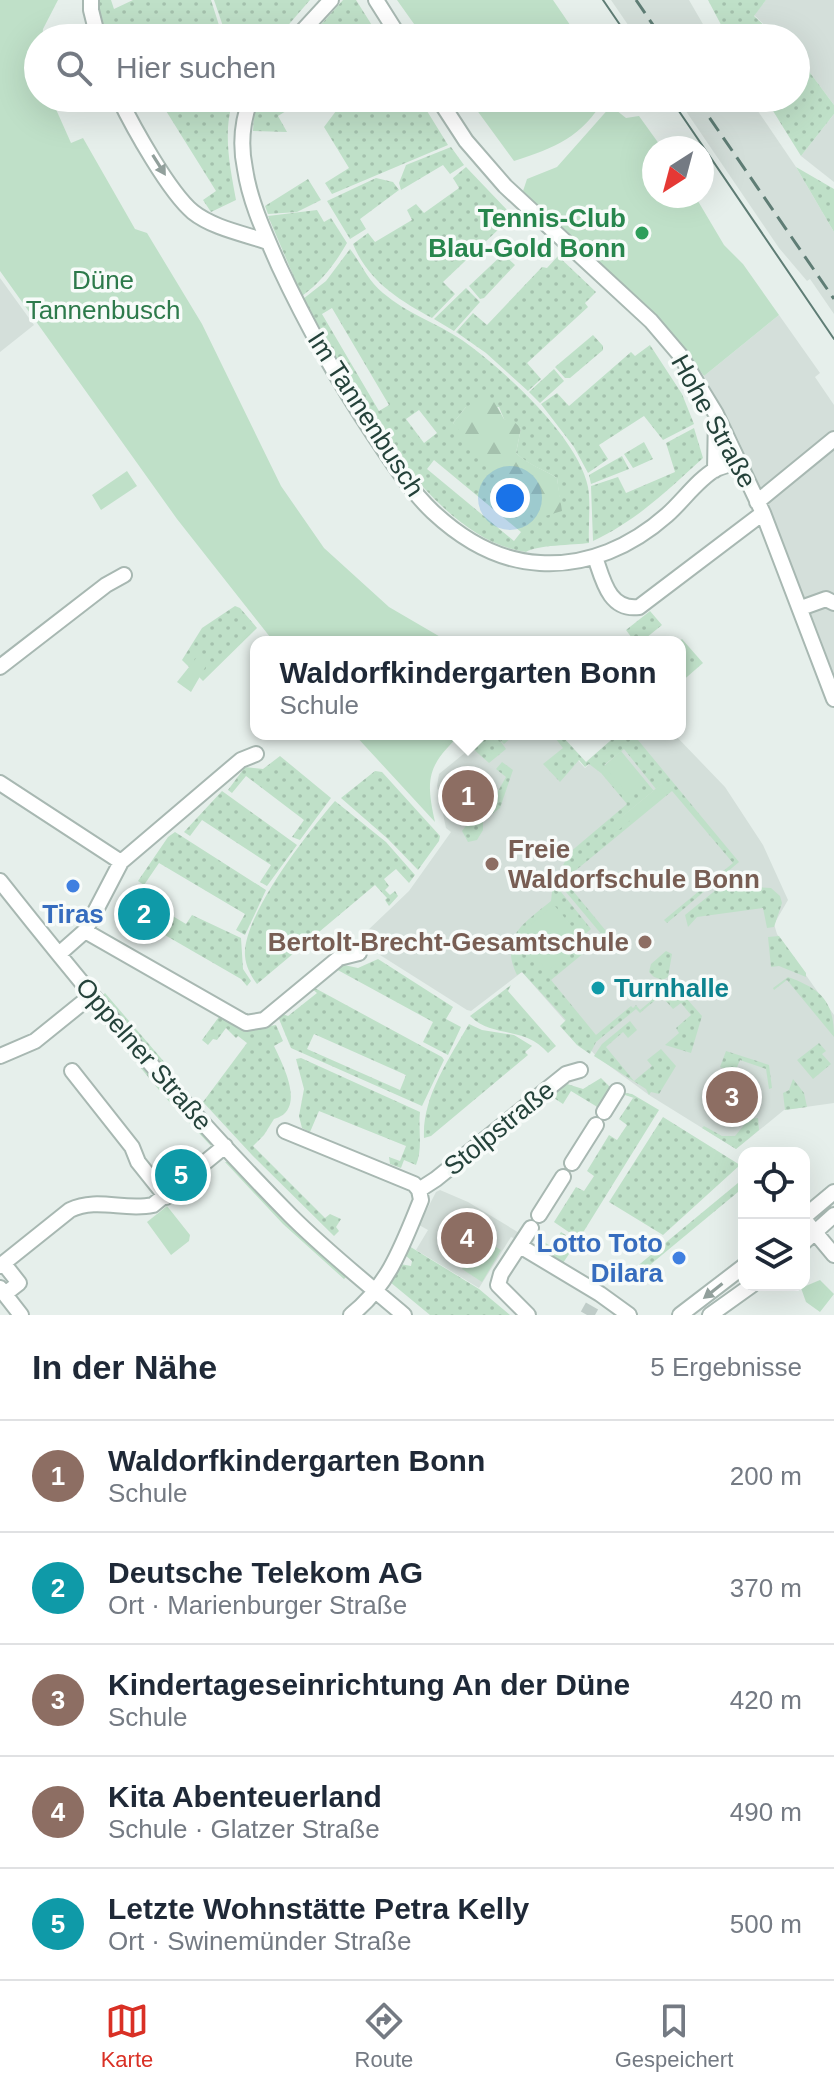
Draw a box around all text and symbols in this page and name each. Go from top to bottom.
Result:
search box [24,24,810,112]
icon: search [52,46,96,90]
text: Hier suchen [116,51,276,84]
north arrow [642,136,714,208]
one-way arrow [151,154,165,176]
place label: Tennis-Club Blau-Gold Bonn [428,203,626,263]
marker: Tennis-Club Blau-Gold Bonn [633,224,651,242]
park label: Düne Tannenbusch [26,265,180,325]
street label: Im Tannenbusch [302,326,430,502]
street label: Hohe Straße [665,349,763,493]
your location [490,478,530,518]
popup [250,636,686,740]
text: Waldorfkindergarten Bonn [279,656,657,689]
text: Schule [279,690,359,720]
pin: 1 [442,766,494,826]
place label: Freie Waldorfschule Bonn [508,834,760,894]
marker: Freie Waldorfschule Bonn [483,855,501,873]
marker: Tiras [64,877,82,895]
pin: 2 [118,884,170,944]
place label: Tiras [42,899,104,929]
place label: Bertolt-Brecht-Gesamtschule [268,927,629,957]
marker: Bertolt-Brecht-Gesamtschule [636,933,654,951]
street label: Oppelner Straße [70,972,218,1136]
place label: Turnhalle [614,973,729,1003]
marker: Turnhalle [589,979,607,997]
pin: 3 [706,1067,758,1127]
street label: Stolpstraße [438,1075,560,1181]
pin: 5 [155,1145,207,1205]
map controls [738,1147,810,1291]
button: locate [738,1147,810,1219]
pin: 4 [441,1208,493,1268]
button: layers [738,1219,810,1291]
place label: Lotto Toto Dilara [536,1228,664,1288]
marker: Lotto Toto Dilara [670,1249,688,1267]
one-way arrow [702,1283,723,1299]
text: In der Nähe [32,1348,217,1386]
text: 5 Ergebnisse [650,1352,802,1382]
text: Waldorfkindergarten Bonn [108,1444,485,1477]
text: 1 [51,1461,65,1491]
text: 200 m [730,1461,802,1491]
text: Schule [108,1478,188,1508]
text: Deutsche Telekom AG [108,1556,423,1589]
text: 2 [51,1573,65,1603]
text: 370 m [730,1573,802,1603]
text: Ort · Marienburger Straße [108,1590,407,1620]
text: Kindertageseinrichtung An der Düne [108,1668,630,1701]
text: 3 [51,1685,65,1715]
text: 420 m [730,1685,802,1715]
text: Schule [108,1702,188,1732]
text: Kita Abenteuerland [108,1780,382,1813]
text: 4 [51,1797,65,1827]
text: 490 m [730,1797,802,1827]
text: Schule · Glatzer Straße [108,1814,380,1844]
text: Letzte Wohnstätte Petra Kelly [108,1892,529,1925]
text: 5 [51,1909,65,1939]
text: 500 m [730,1909,802,1939]
text: Ort · Swinemünder Straße [108,1926,411,1956]
tab: Karte [101,1999,153,2073]
tab: Route [355,1999,413,2073]
tab: Gespeichert [615,1999,733,2073]

